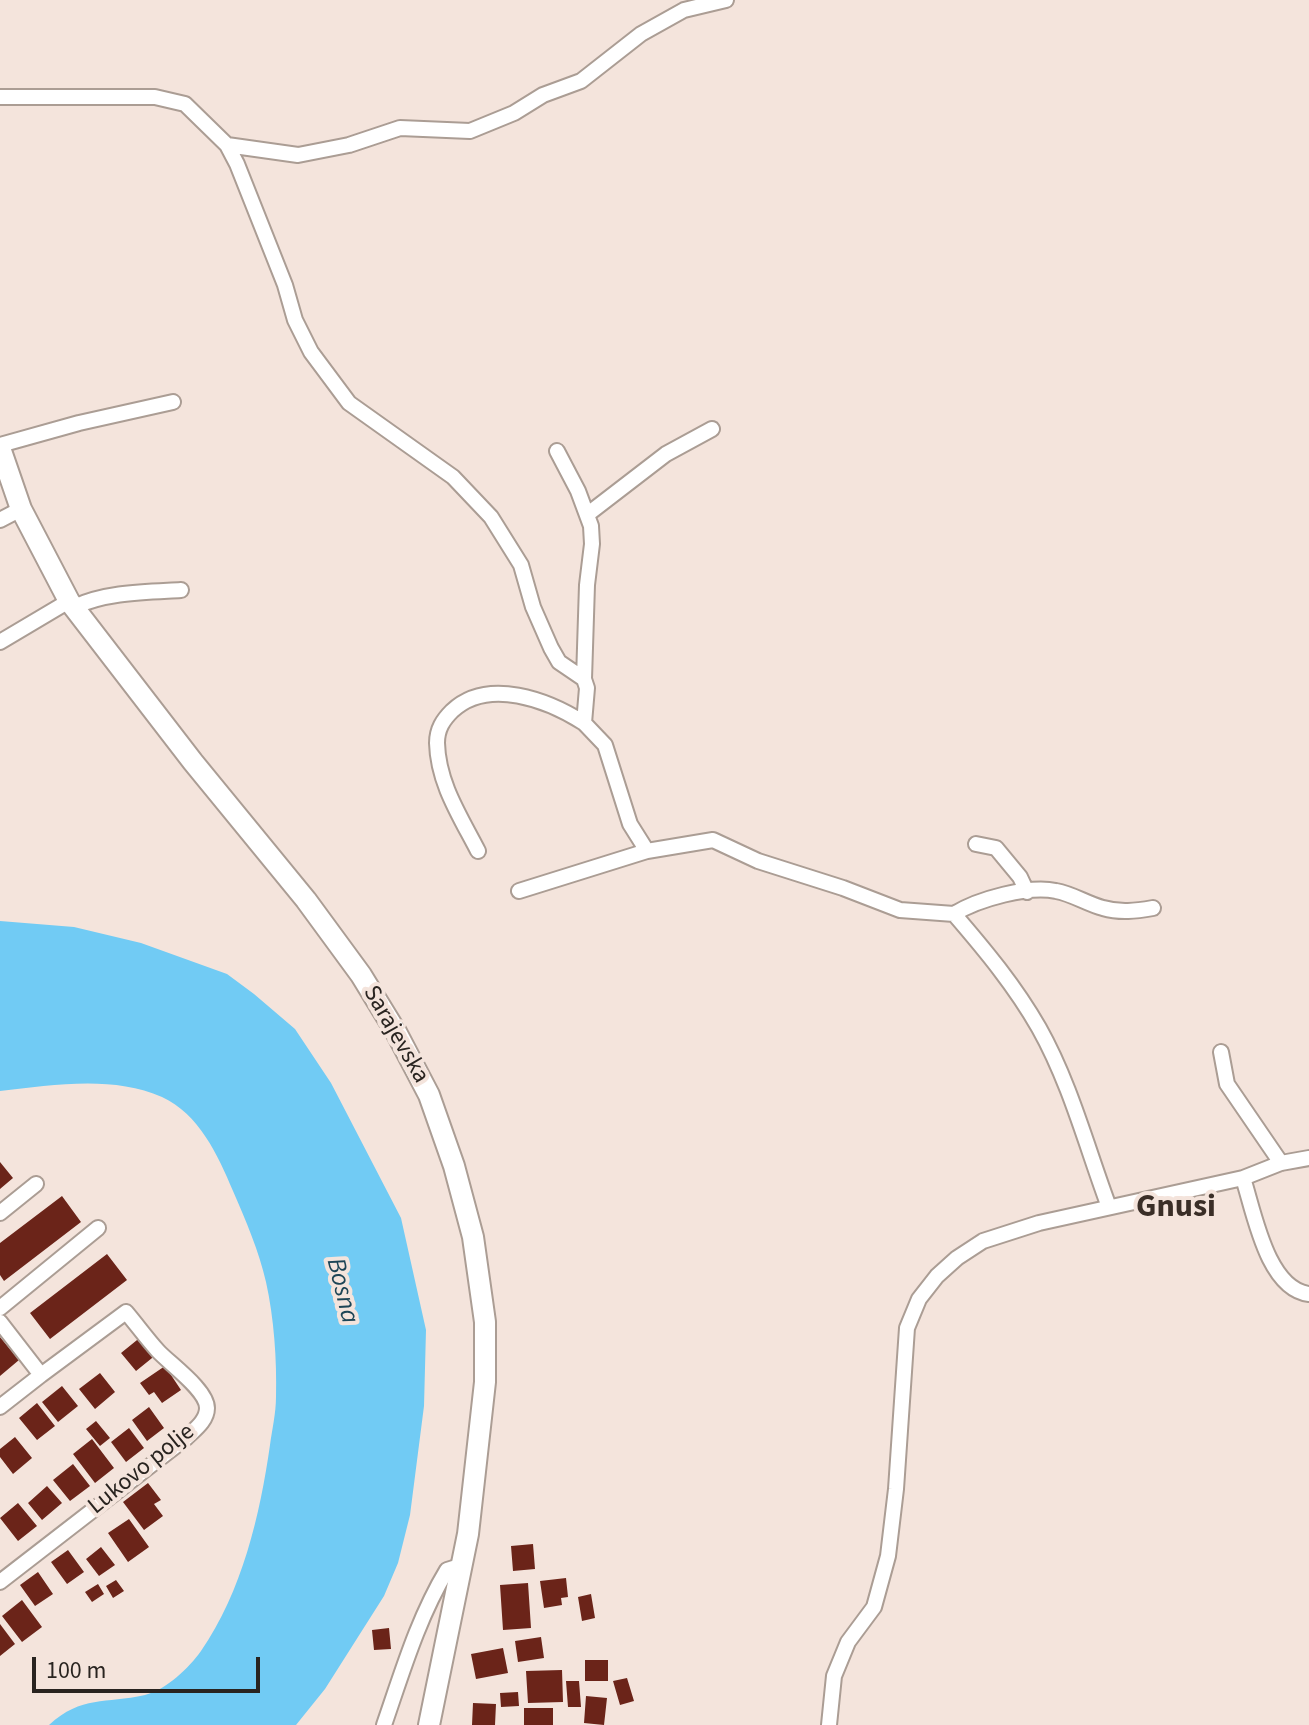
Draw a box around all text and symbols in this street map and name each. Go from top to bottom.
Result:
street label: Sarajevska [356,981,434,1089]
district label: Gnusi [1136,1190,1216,1228]
water label: Bosna [318,1255,364,1327]
street label: Lukovo polje [83,1418,201,1522]
scale bar [36,1641,264,1691]
text: 100 m [46,1653,106,1688]

